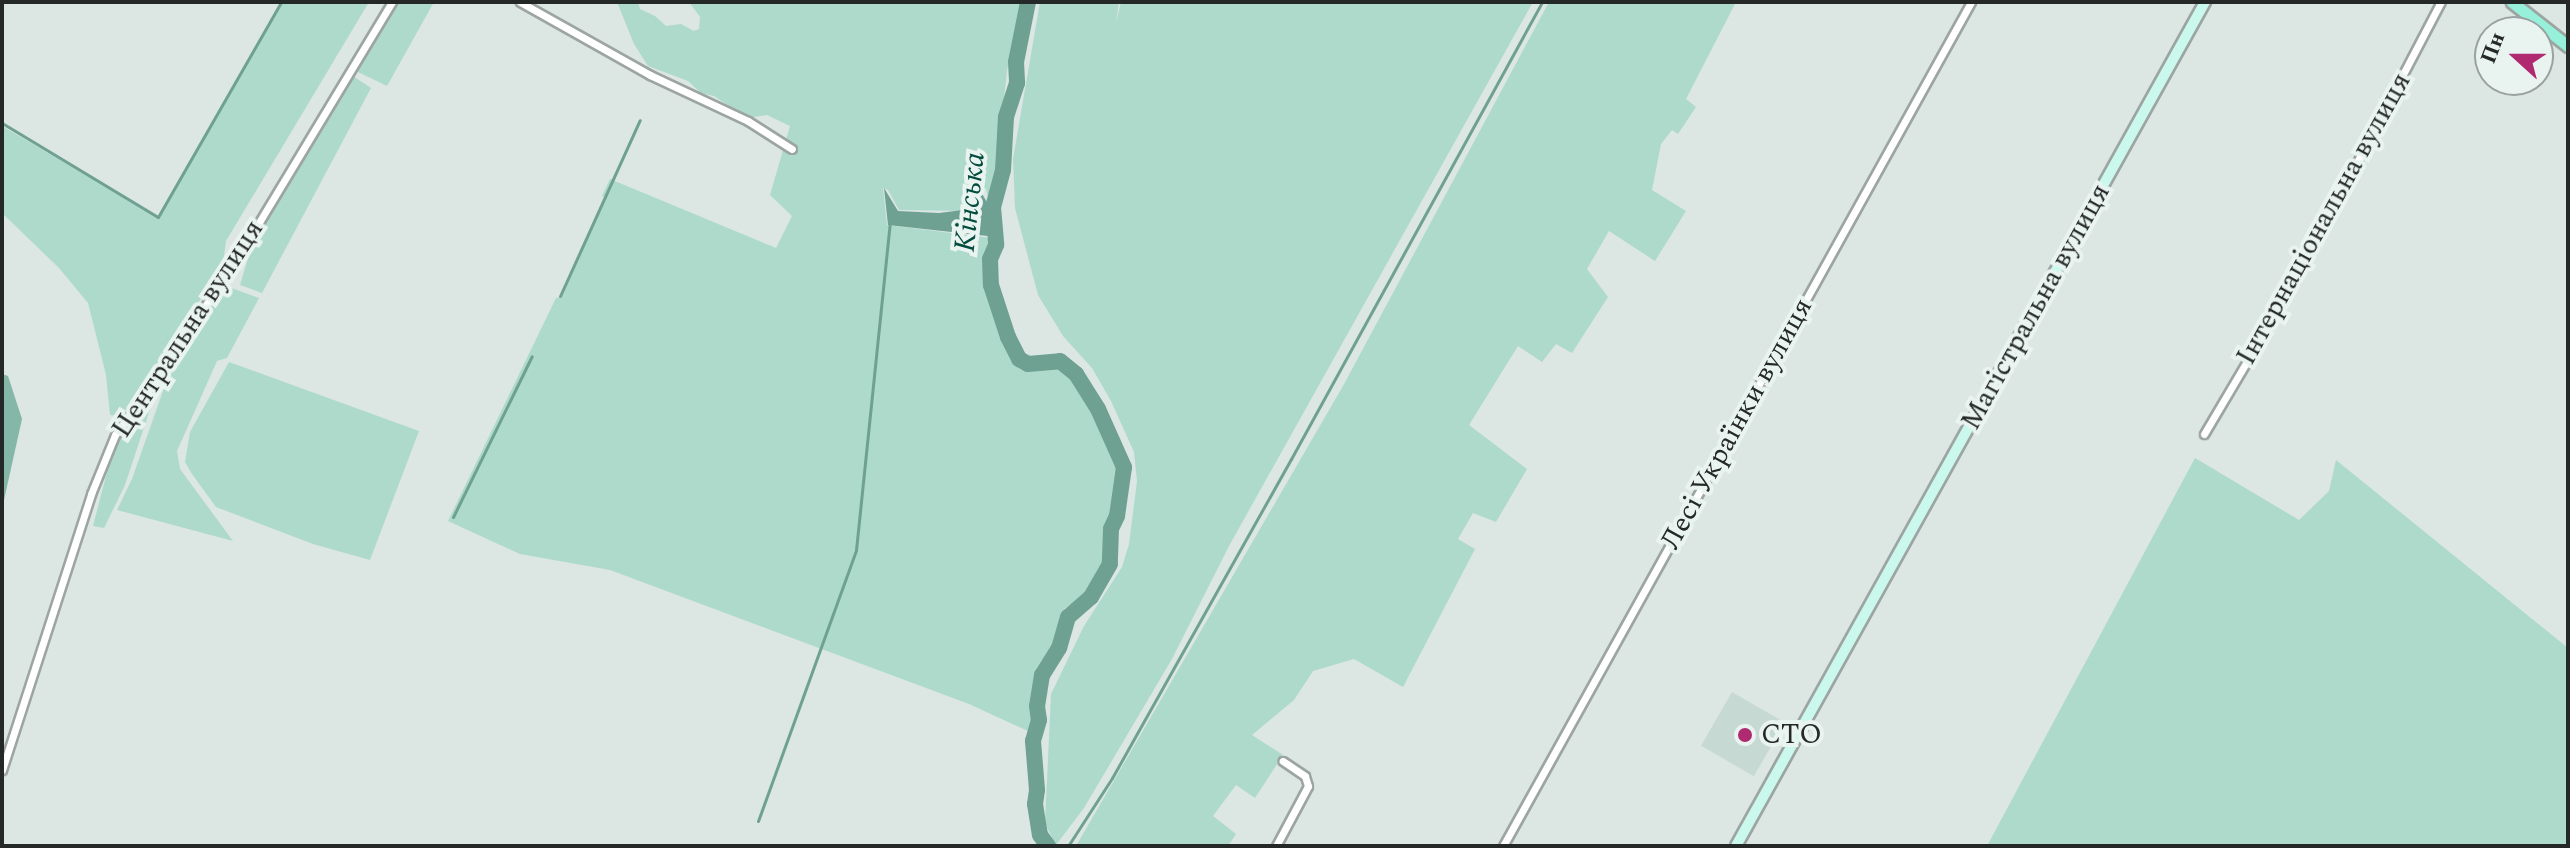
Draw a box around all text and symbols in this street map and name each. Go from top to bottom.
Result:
north arrow [2474,16,2554,96]
text: Пн [2472,27,2514,69]
street label: Інтернаціональна вулиця [2230,67,2418,371]
water label: Кінська [947,150,993,254]
street label: Магістральна вулиця [1954,178,2118,436]
street label: Центральна вулиця [105,214,271,444]
street label: Лесі Українки вулиця [1654,292,1820,556]
place label: СТО [1761,718,1822,752]
marker: СТО [1736,726,1754,744]

